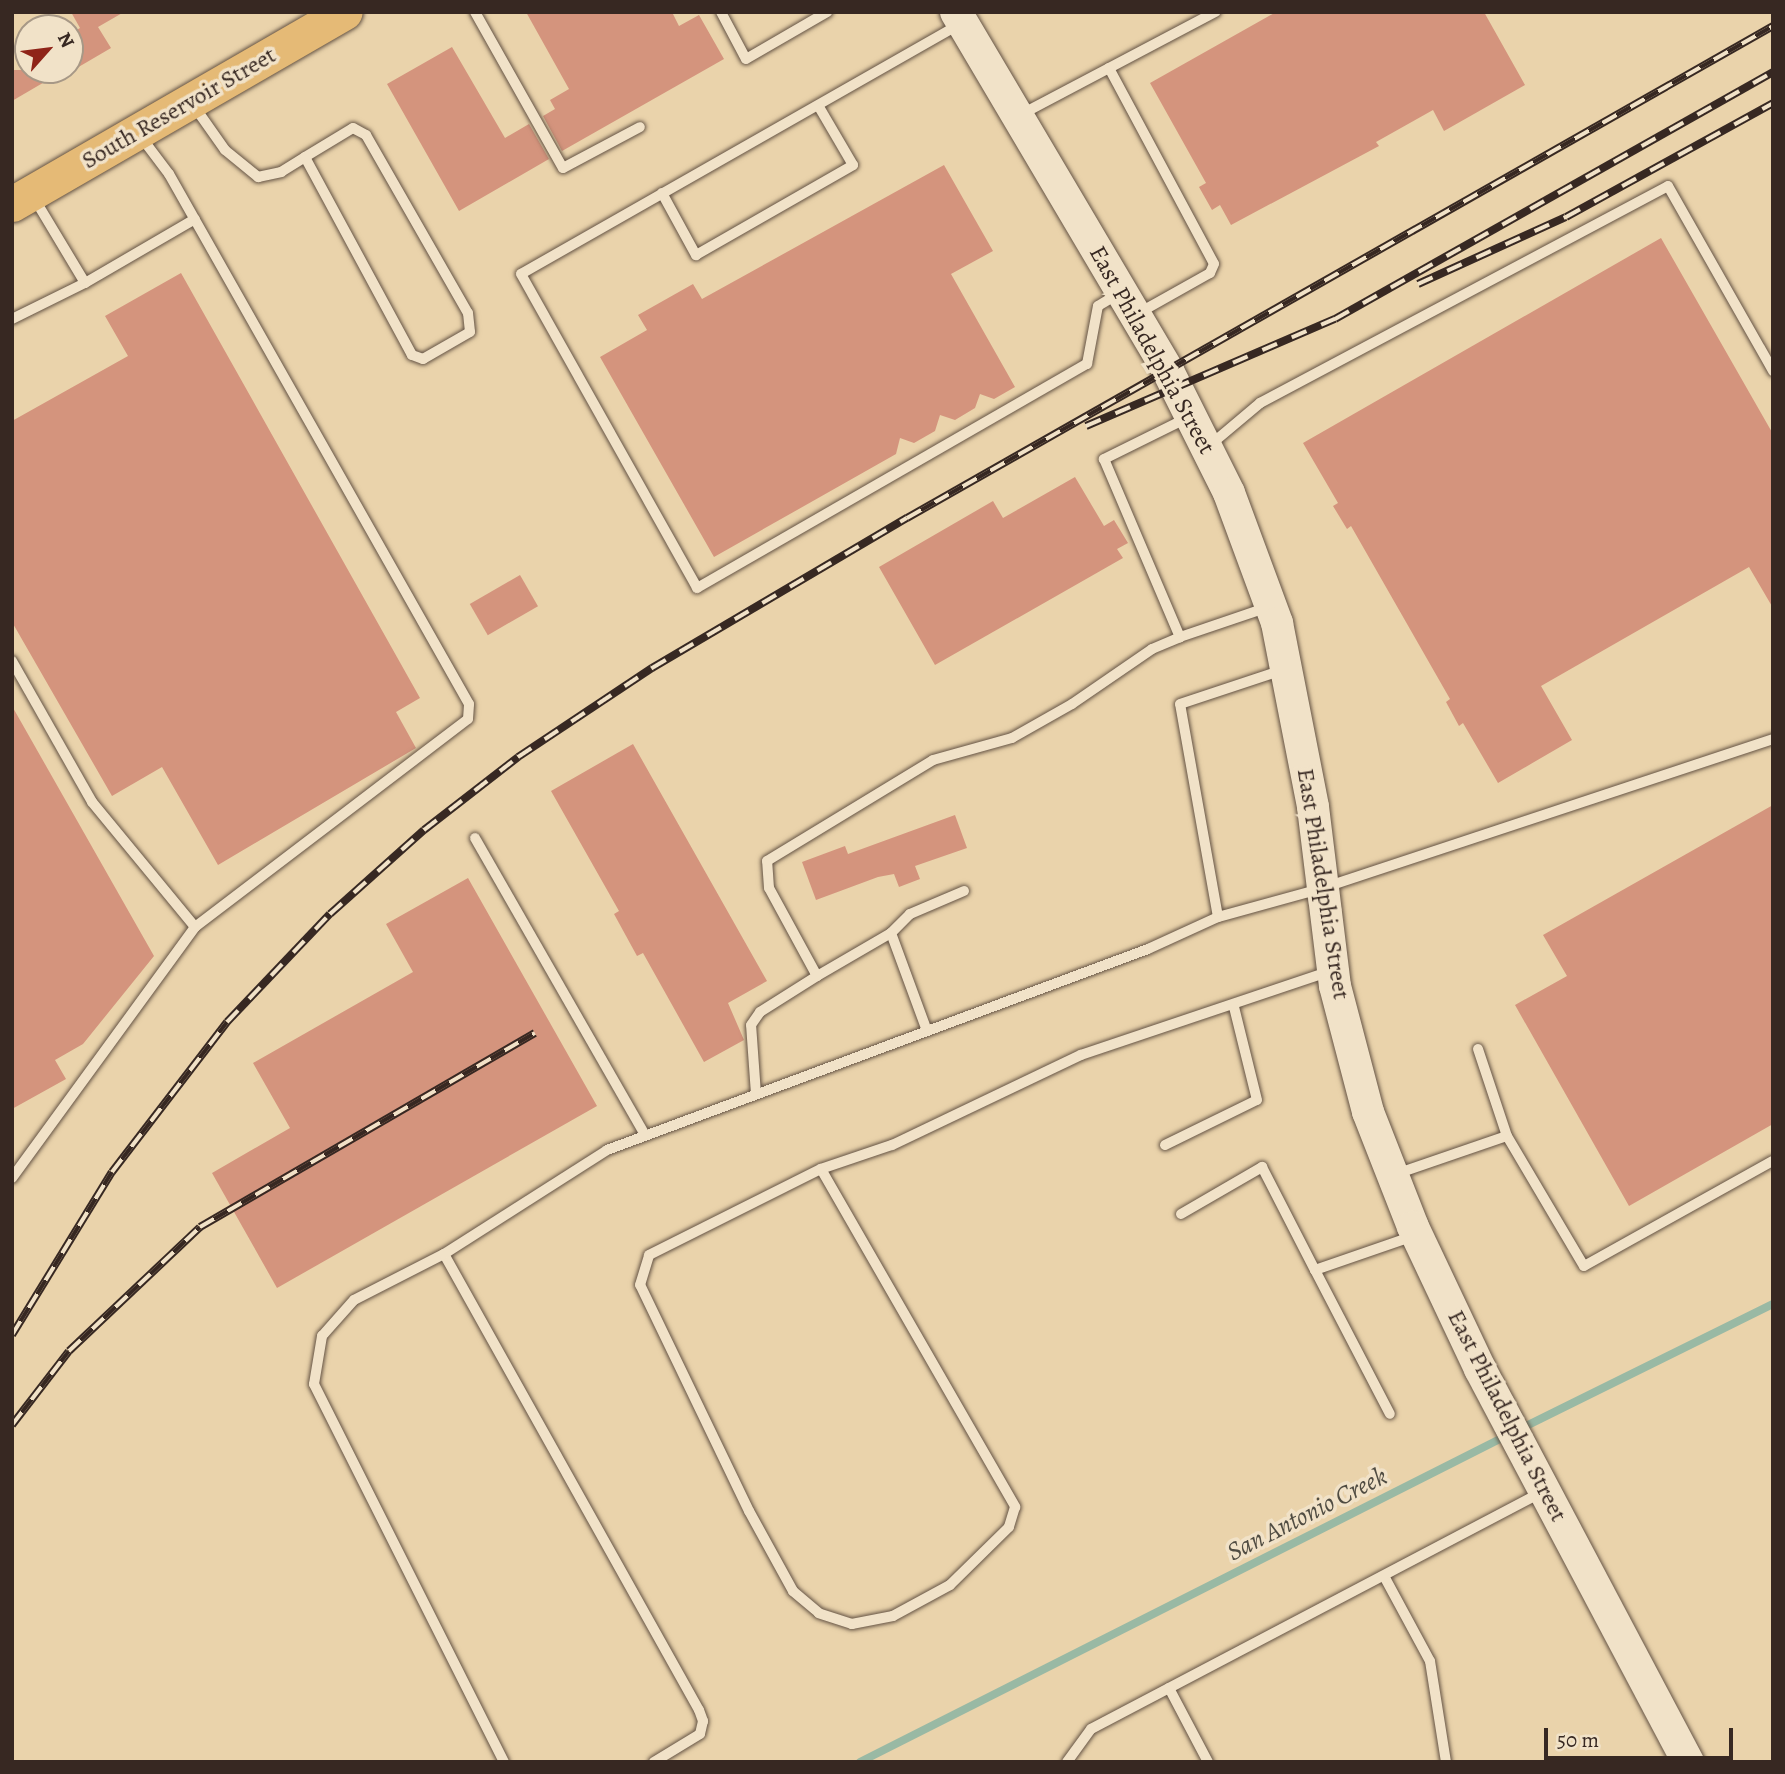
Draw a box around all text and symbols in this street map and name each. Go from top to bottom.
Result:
north arrow [14,14,84,84]
text: N [51,28,81,52]
street label: South Reservoir Street [77,41,281,175]
street label: East Philadelphia Street [1083,241,1221,459]
street label: East Philadelphia Street [1290,766,1356,1002]
street label: East Philadelphia Street [1441,1305,1573,1527]
water label: San Antonio Creek [1222,1460,1392,1568]
scale bar [1547,1714,1736,1758]
text: 50 m [1557,1726,1599,1754]

